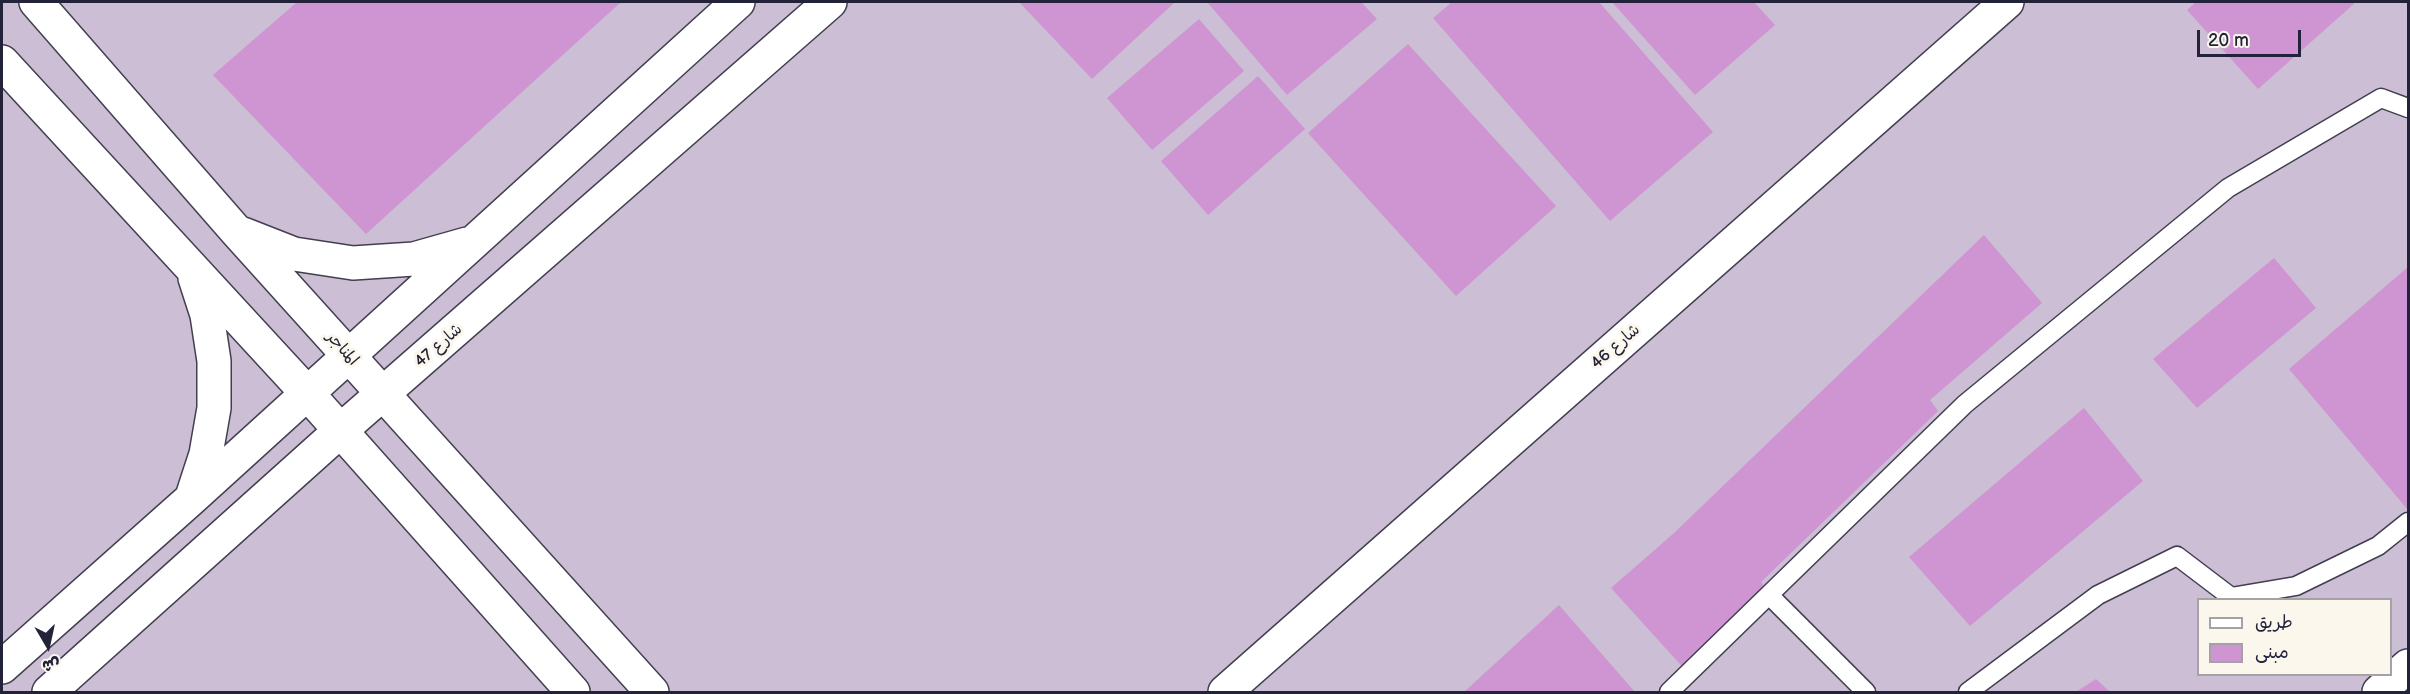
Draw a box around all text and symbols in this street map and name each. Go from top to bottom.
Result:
scale bar [2200,18,2304,56]
text: 20 m [2208,30,2249,51]
street label: شارع 47 [411,320,467,372]
street label: شارع 46 [1588,321,1644,373]
street label: المناجر [322,328,362,370]
legend [2197,598,2392,676]
text: طريق [2255,612,2293,633]
north arrow [18,616,78,676]
text: مبنى [2255,642,2289,663]
text: ش [41,654,61,675]

